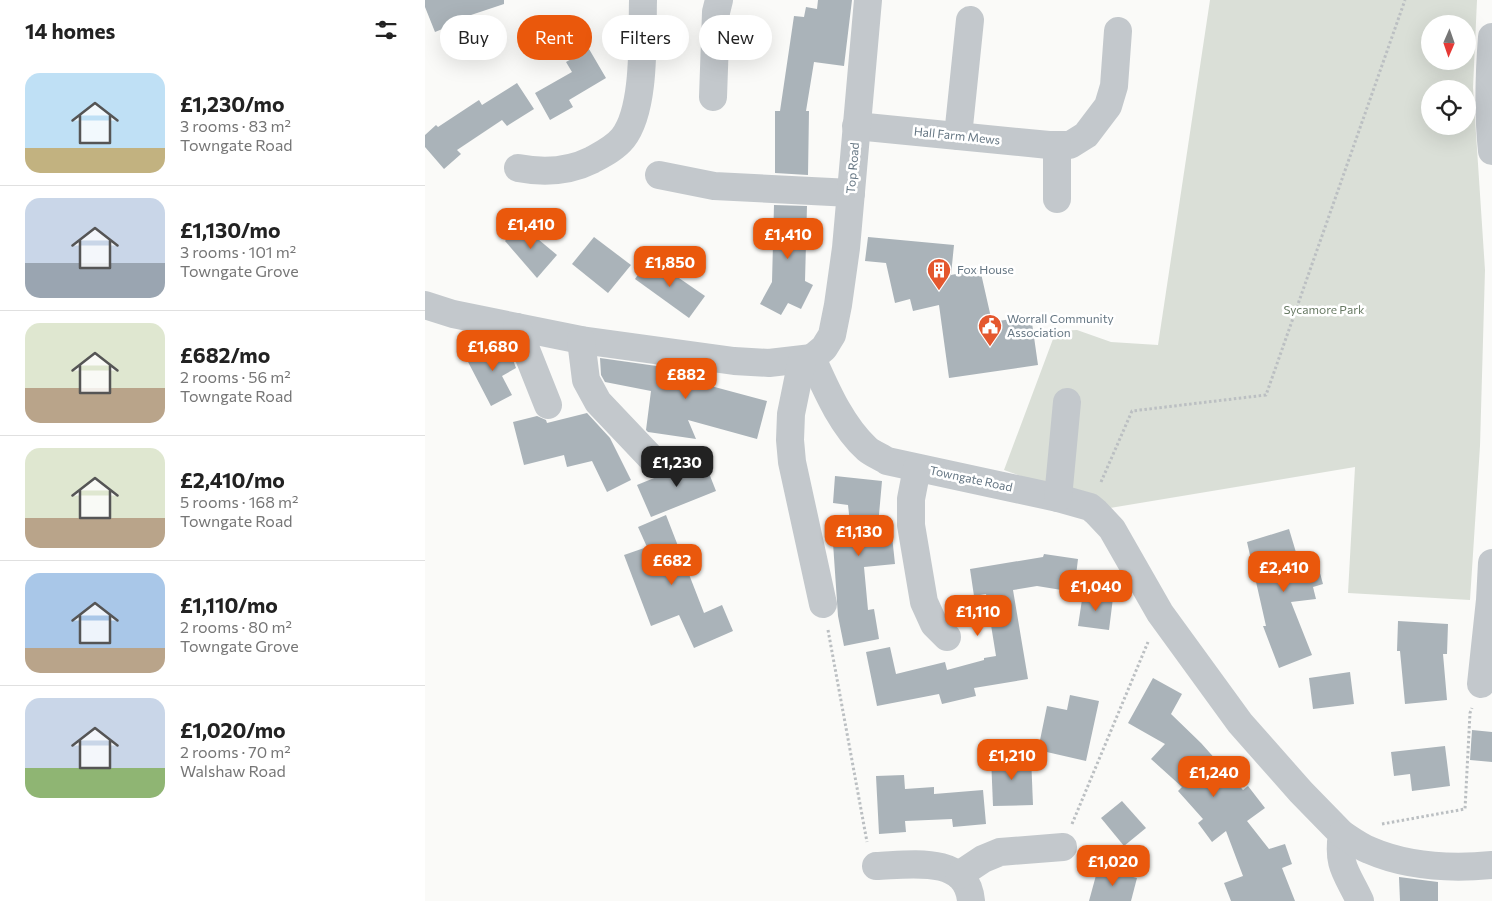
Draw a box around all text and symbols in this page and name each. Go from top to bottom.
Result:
chip: Buy [440,15,507,60]
chip: Rent [517,15,592,60]
chip: Filters [602,15,689,60]
chip: New [699,15,772,60]
north arrow [1421,15,1476,70]
map controls [1421,15,1476,135]
icon: filters [372,16,400,44]
text: 14 homes [25,18,115,43]
button: locate [1421,80,1476,135]
text: £1,230/mo [180,91,284,116]
icon: home [65,93,125,153]
text: 3 rooms · 83 m² [180,116,291,135]
street label: Hall Farm Mews [913,124,1001,147]
text: Towngate Road [180,135,293,154]
street label: Top Road [843,142,861,194]
pin: £1,410 [490,208,572,250]
text: £1,410 [507,214,555,233]
text: £1,130/mo [180,217,280,242]
icon: home [65,218,125,278]
pin: £1,410 [747,218,829,260]
text: £1,410 [764,224,812,243]
text: 3 rooms · 101 m² [180,242,296,261]
pin: £1,850 [629,246,711,288]
text: £1,850 [645,252,695,271]
building icon: Fox House [926,257,952,291]
text: Towngate Grove [180,261,299,280]
place label: Fox House [957,262,1014,276]
park label: Sycamore Park [1284,302,1365,316]
place label: Worrall Community Association [1007,311,1114,339]
public building icon: Worrall Community Association [977,313,1003,347]
pin: £1,680 [452,330,534,372]
text: £1,680 [468,336,518,355]
text: £682/mo [180,342,270,367]
icon: home [65,343,125,403]
pin: £882 [656,358,716,400]
text: £882 [667,364,705,383]
text: 2 rooms · 56 m² [180,367,291,386]
text: Towngate Road [180,386,293,405]
pin: £1,230 [636,446,718,488]
text: £1,230 [652,452,702,471]
street label: Towngate Road [928,462,1014,494]
text: £2,410/mo [180,467,285,492]
icon: home [65,468,125,528]
text: 5 rooms · 168 m² [180,492,298,511]
text: Towngate Road [180,511,293,530]
pin: £1,130 [818,514,900,557]
text: £1,130 [836,521,882,540]
pin: £682 [642,544,702,586]
text: £682 [653,550,691,569]
pin: £2,410 [1243,550,1325,593]
text: £2,410 [1259,557,1309,576]
pin: £1,040 [1055,570,1137,612]
text: £1,040 [1070,576,1122,595]
text: £1,110/mo [180,592,278,617]
icon: home [65,593,125,653]
pin: £1,110 [937,594,1019,637]
text: £1,110 [956,601,1000,620]
text: 2 rooms · 80 m² [180,617,292,636]
text: Towngate Grove [180,636,299,655]
text: £1,020/mo [180,717,286,742]
icon: home [65,718,125,778]
pin: £1,210 [971,738,1053,781]
text: 2 rooms · 70 m² [180,742,291,761]
text: £1,210 [988,745,1036,764]
pin: £1,240 [1173,756,1255,798]
text: Walshaw Road [180,761,286,780]
text: £1,240 [1189,762,1239,781]
pin: £1,020 [1072,844,1154,887]
text: £1,020 [1088,851,1138,870]

